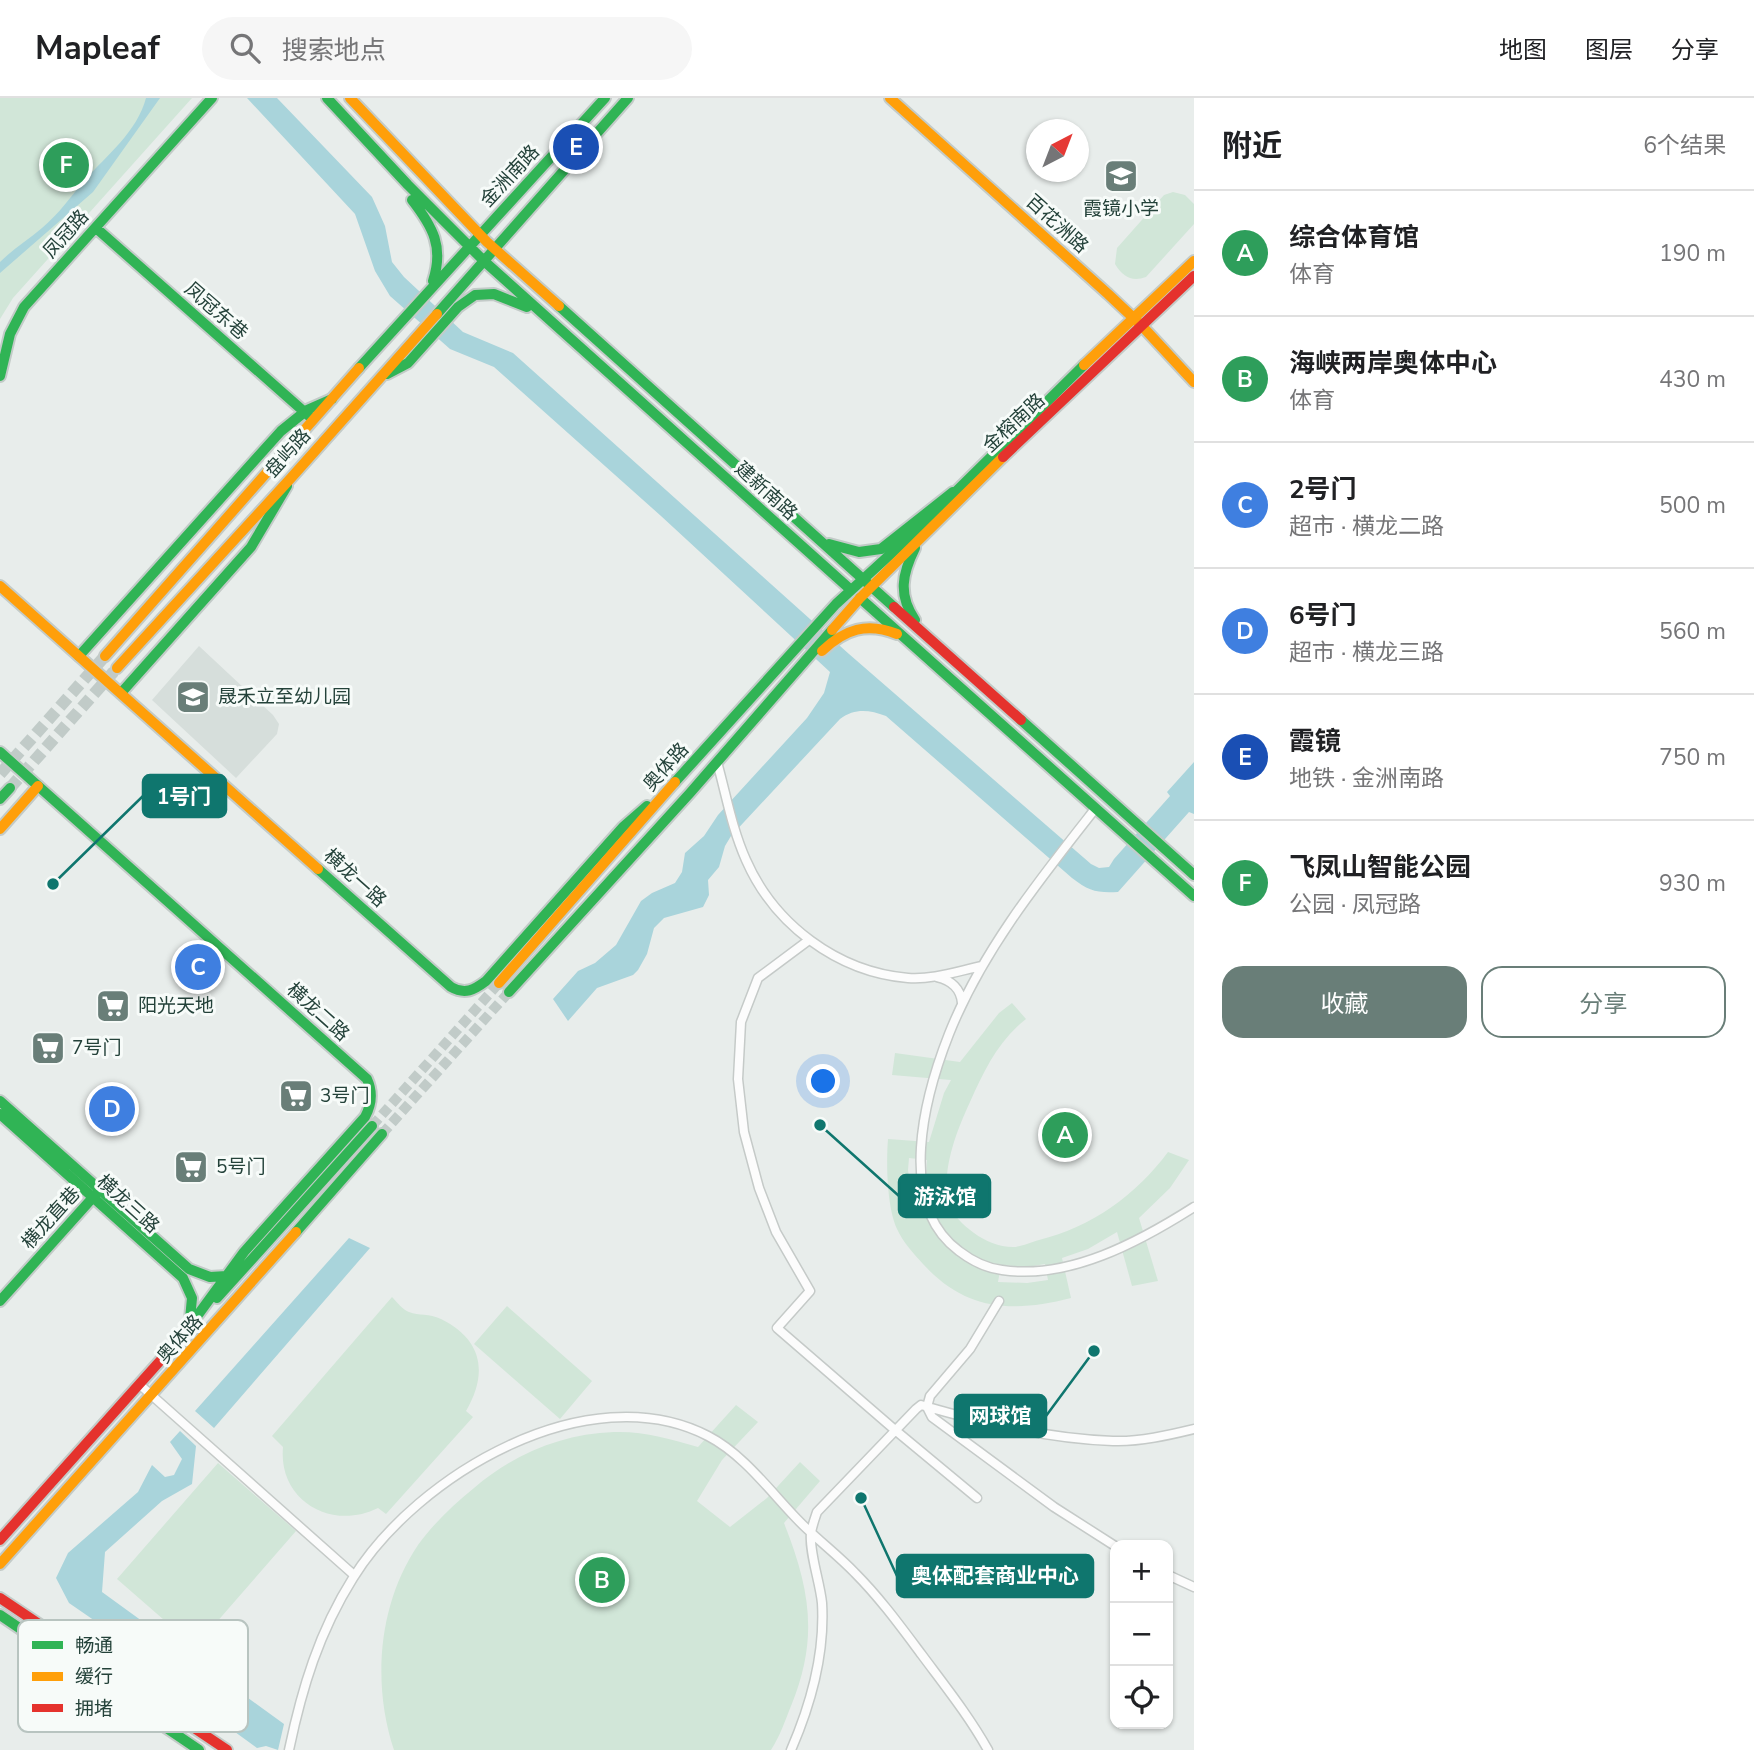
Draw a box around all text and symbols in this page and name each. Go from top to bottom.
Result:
search box [202,17,692,80]
text: Mapleaf [35,26,160,71]
icon: search [226,29,264,67]
text: 搜索地点 [282,33,386,68]
text: 地图 [1499,34,1547,66]
text: 图层 [1585,34,1633,66]
text: 分享 [1671,34,1719,66]
north arrow [1026,119,1089,182]
pin: E [553,121,599,173]
text: 附近 [1222,126,1282,167]
text: 6个结果 [1643,130,1726,161]
pin: F [43,139,89,191]
street label: 金洲南路 [475,139,545,213]
school or university icon: 霞镜小学 [1102,157,1140,195]
street label: 百花洲路 [1020,189,1094,259]
place label: 霞镜小学 [1083,196,1159,222]
street label: 凤冠路 [37,204,95,264]
text: 综合体育馆 [1289,220,1419,255]
text: A [1236,238,1254,269]
text: 190 m [1659,238,1726,269]
text: 体育 [1289,259,1335,290]
street label: 凤冠东巷 [179,276,253,346]
text: 海峡两岸奥体中心 [1289,346,1497,381]
text: B [1237,364,1253,395]
text: 430 m [1659,364,1726,395]
text: 体育 [1289,385,1335,416]
street label: 金榕南路 [977,388,1051,458]
street label: 盘屿路 [259,423,317,483]
street label: 建新南路 [729,456,803,526]
text: 2号门 [1289,472,1357,507]
text: C [1237,490,1253,521]
text: 500 m [1659,490,1726,521]
text: 超市 · 横龙二路 [1289,511,1444,542]
text: 6号门 [1289,598,1357,633]
text: D [1236,616,1254,647]
text: 560 m [1659,616,1726,647]
text: 超市 · 横龙三路 [1289,637,1444,668]
school or university icon: 晟禾立至幼儿园 [174,678,212,716]
place label: 晟禾立至幼儿园 [218,684,351,710]
text: 霞镜 [1289,724,1341,759]
street label: 奥体路 [637,737,695,797]
text: E [1238,742,1252,773]
text: 750 m [1659,742,1726,773]
text: 地铁 · 金洲南路 [1289,763,1444,794]
callout: 1号门 [143,775,226,817]
text: 1号门 [157,783,211,811]
street label: 横龙一路 [318,843,392,913]
text: 飞凤山智能公园 [1289,850,1471,885]
text: F [1239,868,1251,899]
text: 930 m [1659,868,1726,899]
text: 公园 · 凤冠路 [1289,889,1421,920]
pin: C [175,941,221,993]
button: 收藏 [1222,966,1467,1038]
button: 分享 [1481,966,1726,1038]
street label: 横龙二路 [281,977,355,1047]
supermarket icon: 阳光天地 [94,987,132,1025]
place label: 阳光天地 [138,993,214,1019]
supermarket icon: 7号门 [29,1029,67,1067]
place label: 7号门 [72,1035,121,1061]
your location [806,1064,840,1098]
supermarket icon: 3号门 [277,1077,315,1115]
pin: D [89,1083,135,1135]
place label: 3号门 [320,1083,369,1109]
pin: A [1042,1109,1088,1161]
supermarket icon: 5号门 [172,1148,210,1186]
place label: 5号门 [216,1154,265,1180]
street label: 横龙三路 [91,1169,165,1239]
callout: 游泳馆 [899,1175,990,1217]
street label: 横龙直巷 [16,1181,86,1255]
text: 游泳馆 [914,1183,977,1211]
street label: 奥体路 [151,1309,209,1369]
callout: 网球馆 [955,1395,1046,1437]
text: 网球馆 [969,1402,1032,1430]
map controls [1110,1540,1173,1729]
button: + [1110,1540,1173,1603]
pin: B [579,1554,625,1606]
callout: 奥体配套商业中心 [897,1555,1093,1597]
text: 奥体配套商业中心 [911,1562,1079,1590]
button: − [1110,1603,1173,1666]
legend [18,1620,248,1732]
text: 畅通 [75,1633,113,1659]
text: 缓行 [75,1664,113,1690]
button: locate [1110,1666,1173,1729]
text: 拥堵 [75,1696,113,1722]

